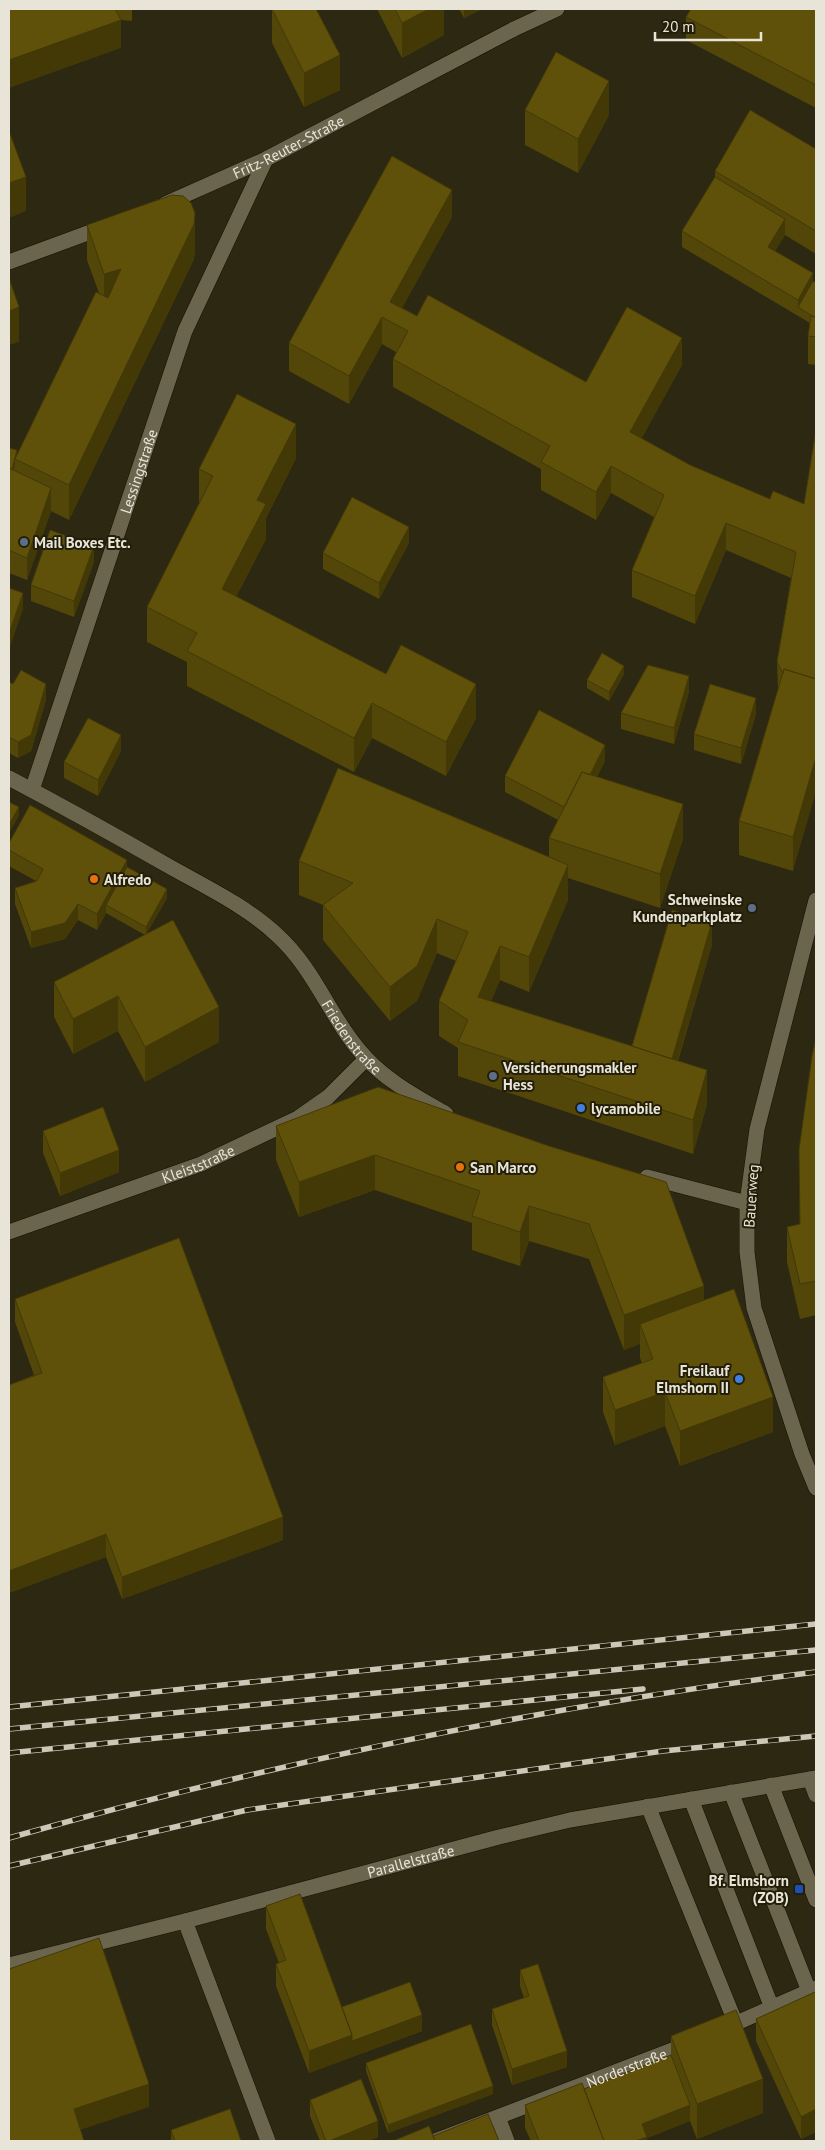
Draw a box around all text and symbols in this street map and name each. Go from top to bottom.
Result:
scale bar [655,10,761,42]
text: 20 m [662,17,695,36]
street label: Fritz-Reuter-Straße [229,110,347,182]
street label: Lessingstraße [115,427,161,516]
place label: Mail Boxes Etc. [34,533,131,552]
marker: Mail Boxes Etc. [18,536,30,548]
place label: Alfredo [104,870,151,889]
marker: Alfredo [88,873,100,885]
place label: Schweinske Kundenparkplatz [633,890,742,926]
marker: Schweinske Kundenparkplatz [746,902,758,914]
street label: Friedenstraße [318,996,386,1078]
place label: Versicherungsmakler Hess [502,1058,637,1094]
marker: Versicherungsmakler Hess [487,1070,499,1082]
place label: lycamobile [591,1099,661,1118]
marker: lycamobile [575,1102,587,1114]
street label: Kleiststraße [159,1140,237,1187]
place label: San Marco [470,1158,536,1177]
marker: San Marco [454,1161,466,1173]
street label: Bauerweg [739,1164,763,1228]
place label: Freilauf Elmshorn II [656,1361,730,1397]
marker: Freilauf Elmshorn II [733,1373,745,1385]
street label: Parallelstraße [365,1840,456,1881]
place label: Bf. Elmshorn (ZOB) [709,1871,789,1907]
marker: Bf. Elmshorn (ZOB) [793,1883,805,1895]
street label: Norderstraße [584,2044,669,2092]

